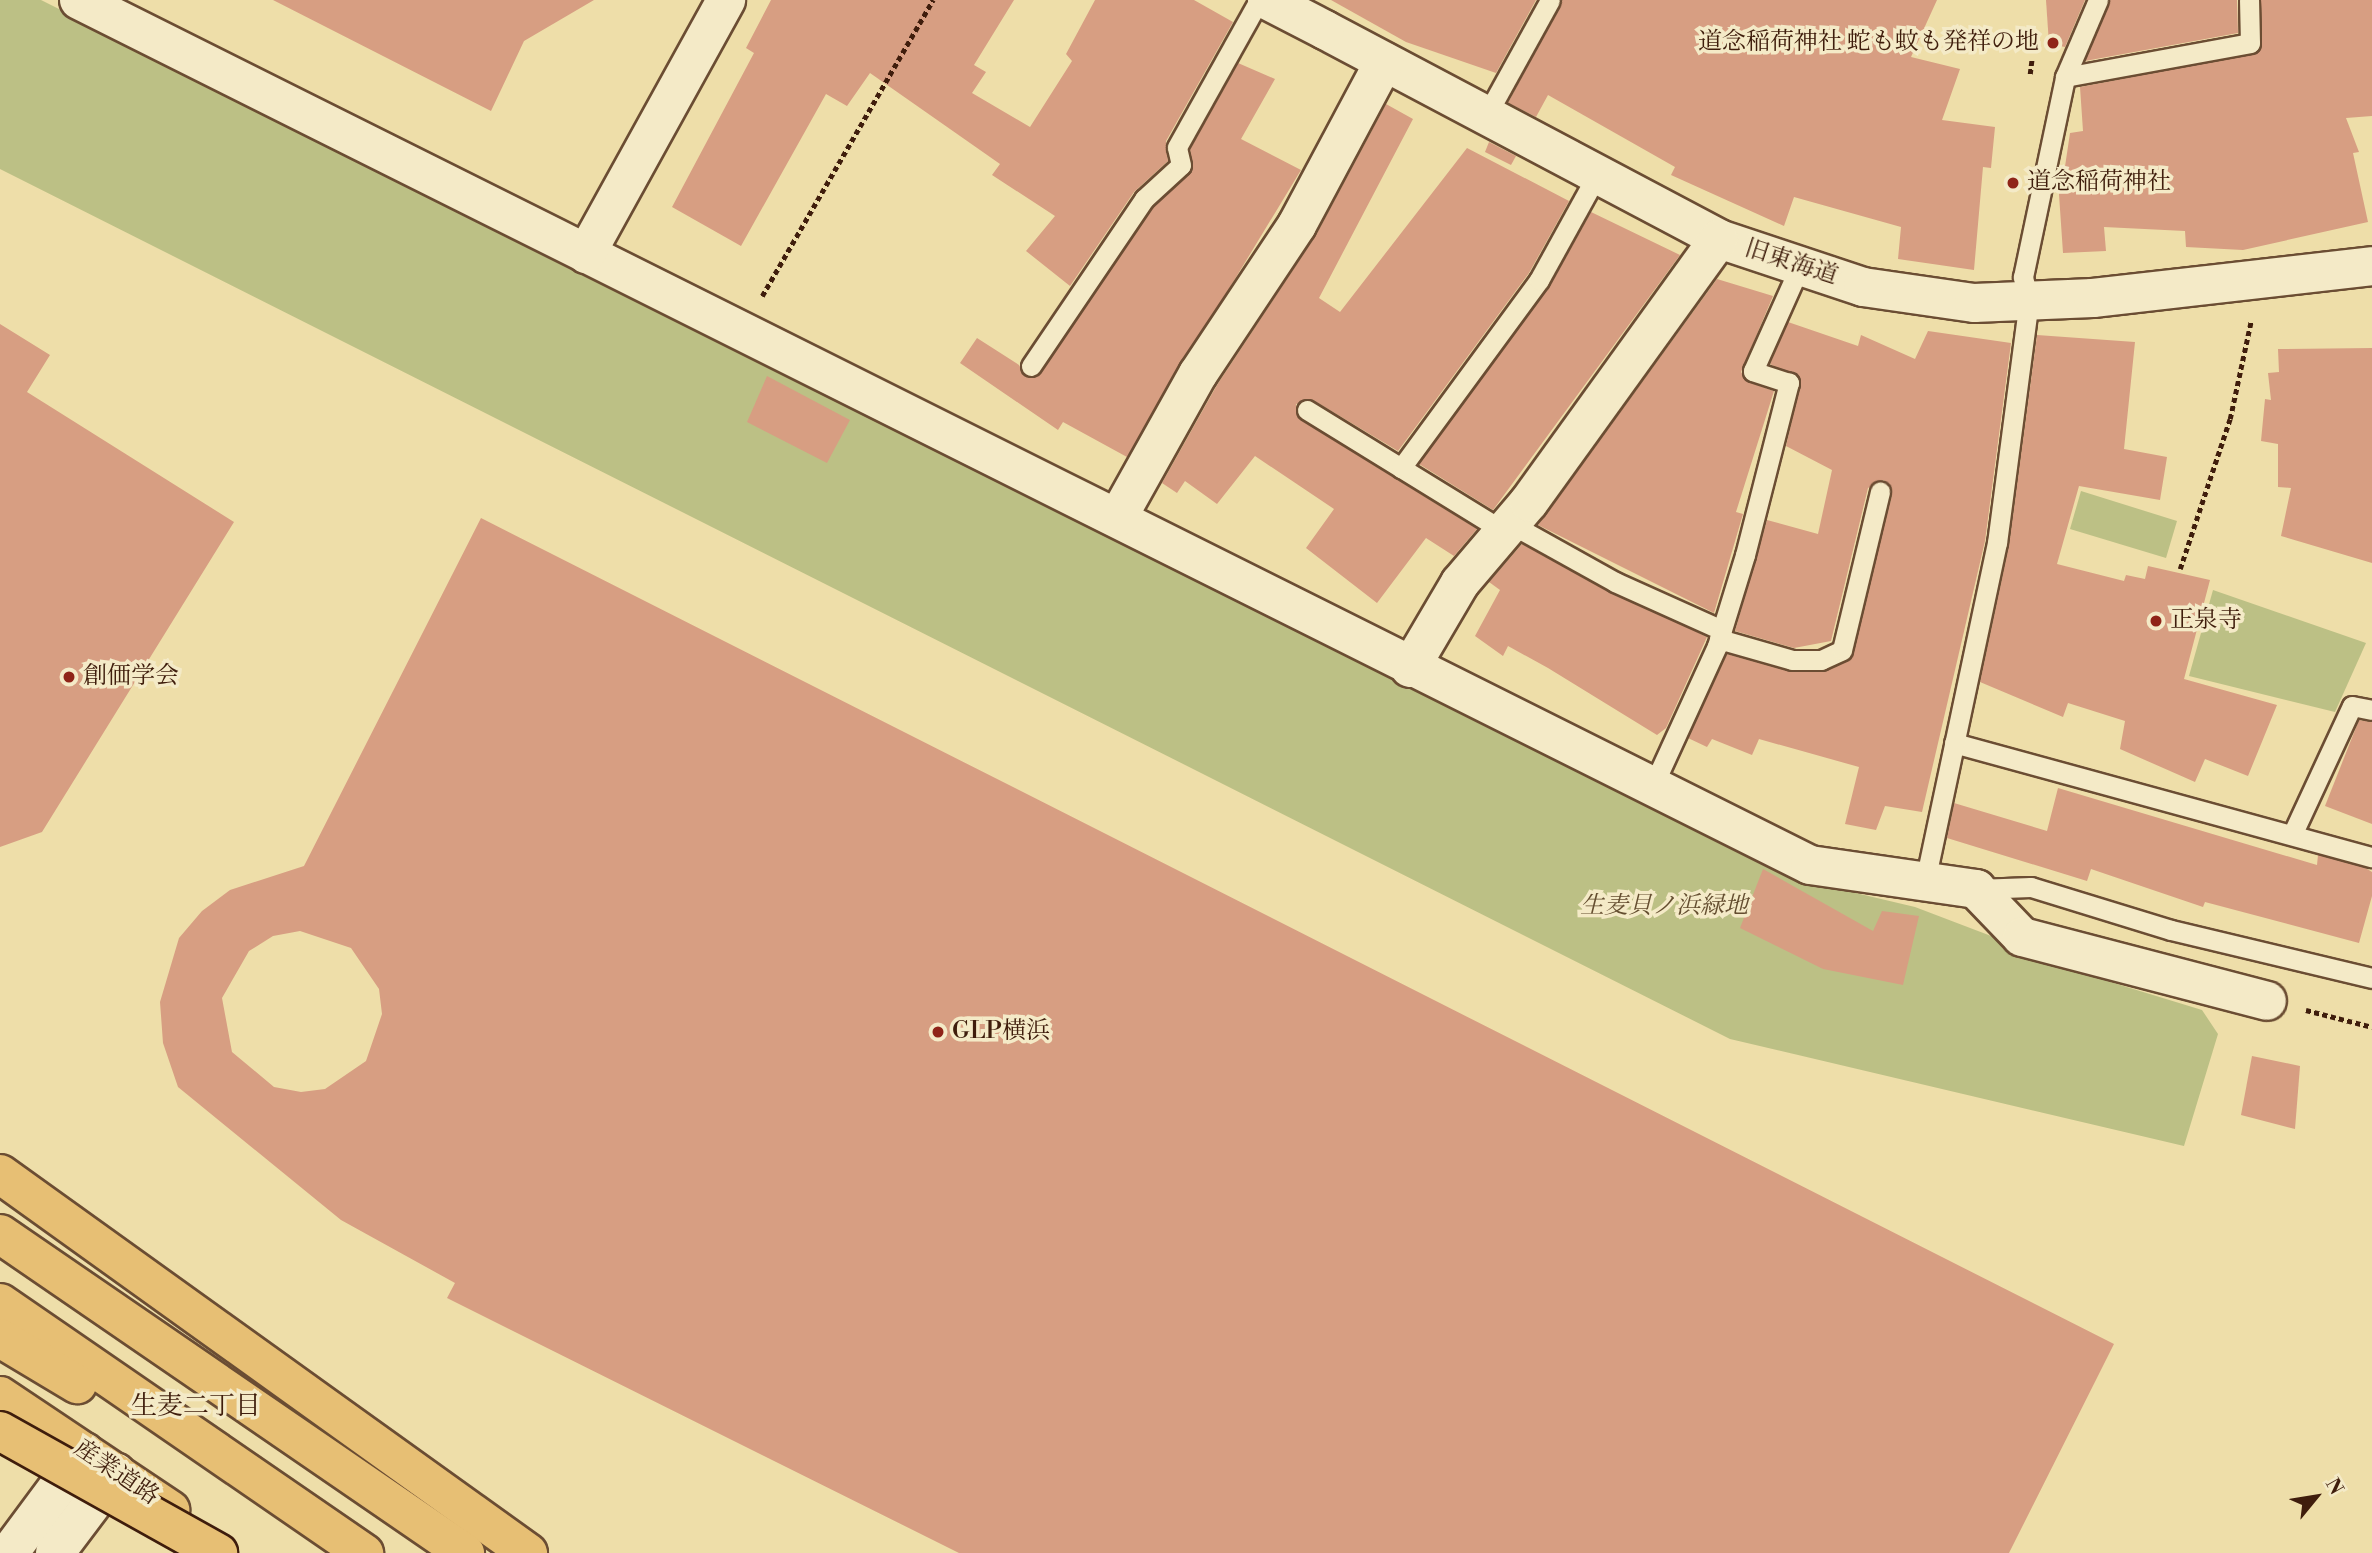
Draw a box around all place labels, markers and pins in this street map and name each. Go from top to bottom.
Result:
place label: 道念稲荷神社 蛇も蚊も発祥の地 [1698,29,2039,57]
marker: 道念稲荷神社 蛇も蚊も発祥の地 [2045,35,2061,51]
place label: 道念稲荷神社 [2027,169,2171,197]
marker: 道念稲荷神社 [2005,175,2021,191]
place label: 正泉寺 [2170,607,2242,635]
marker: 正泉寺 [2148,613,2164,629]
place label: 創価学会 [83,663,179,691]
marker: 創価学会 [61,669,77,685]
place label: GLP横浜 [952,1018,1050,1046]
marker: GLP横浜 [930,1024,946,1040]

